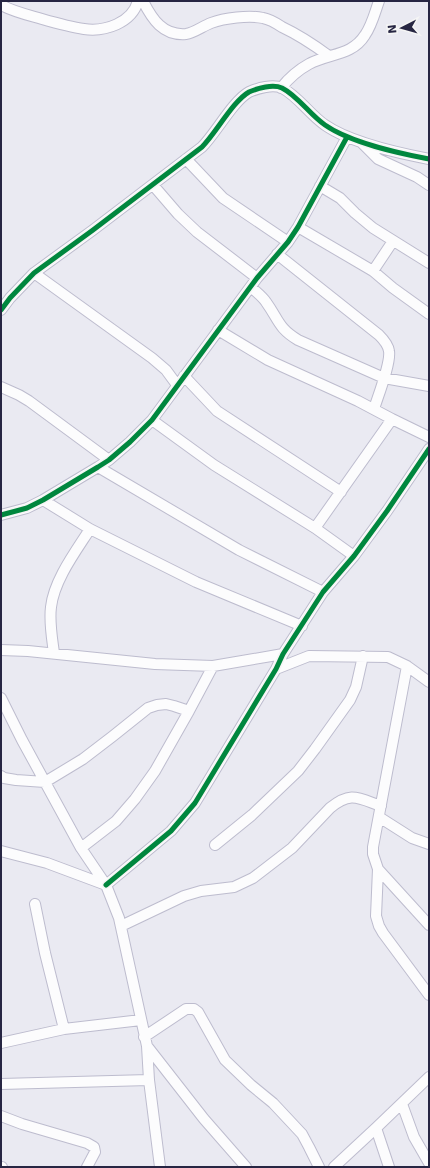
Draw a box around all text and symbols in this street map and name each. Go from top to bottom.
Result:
north arrow [382,8,422,48]
text: N [386,24,399,34]

